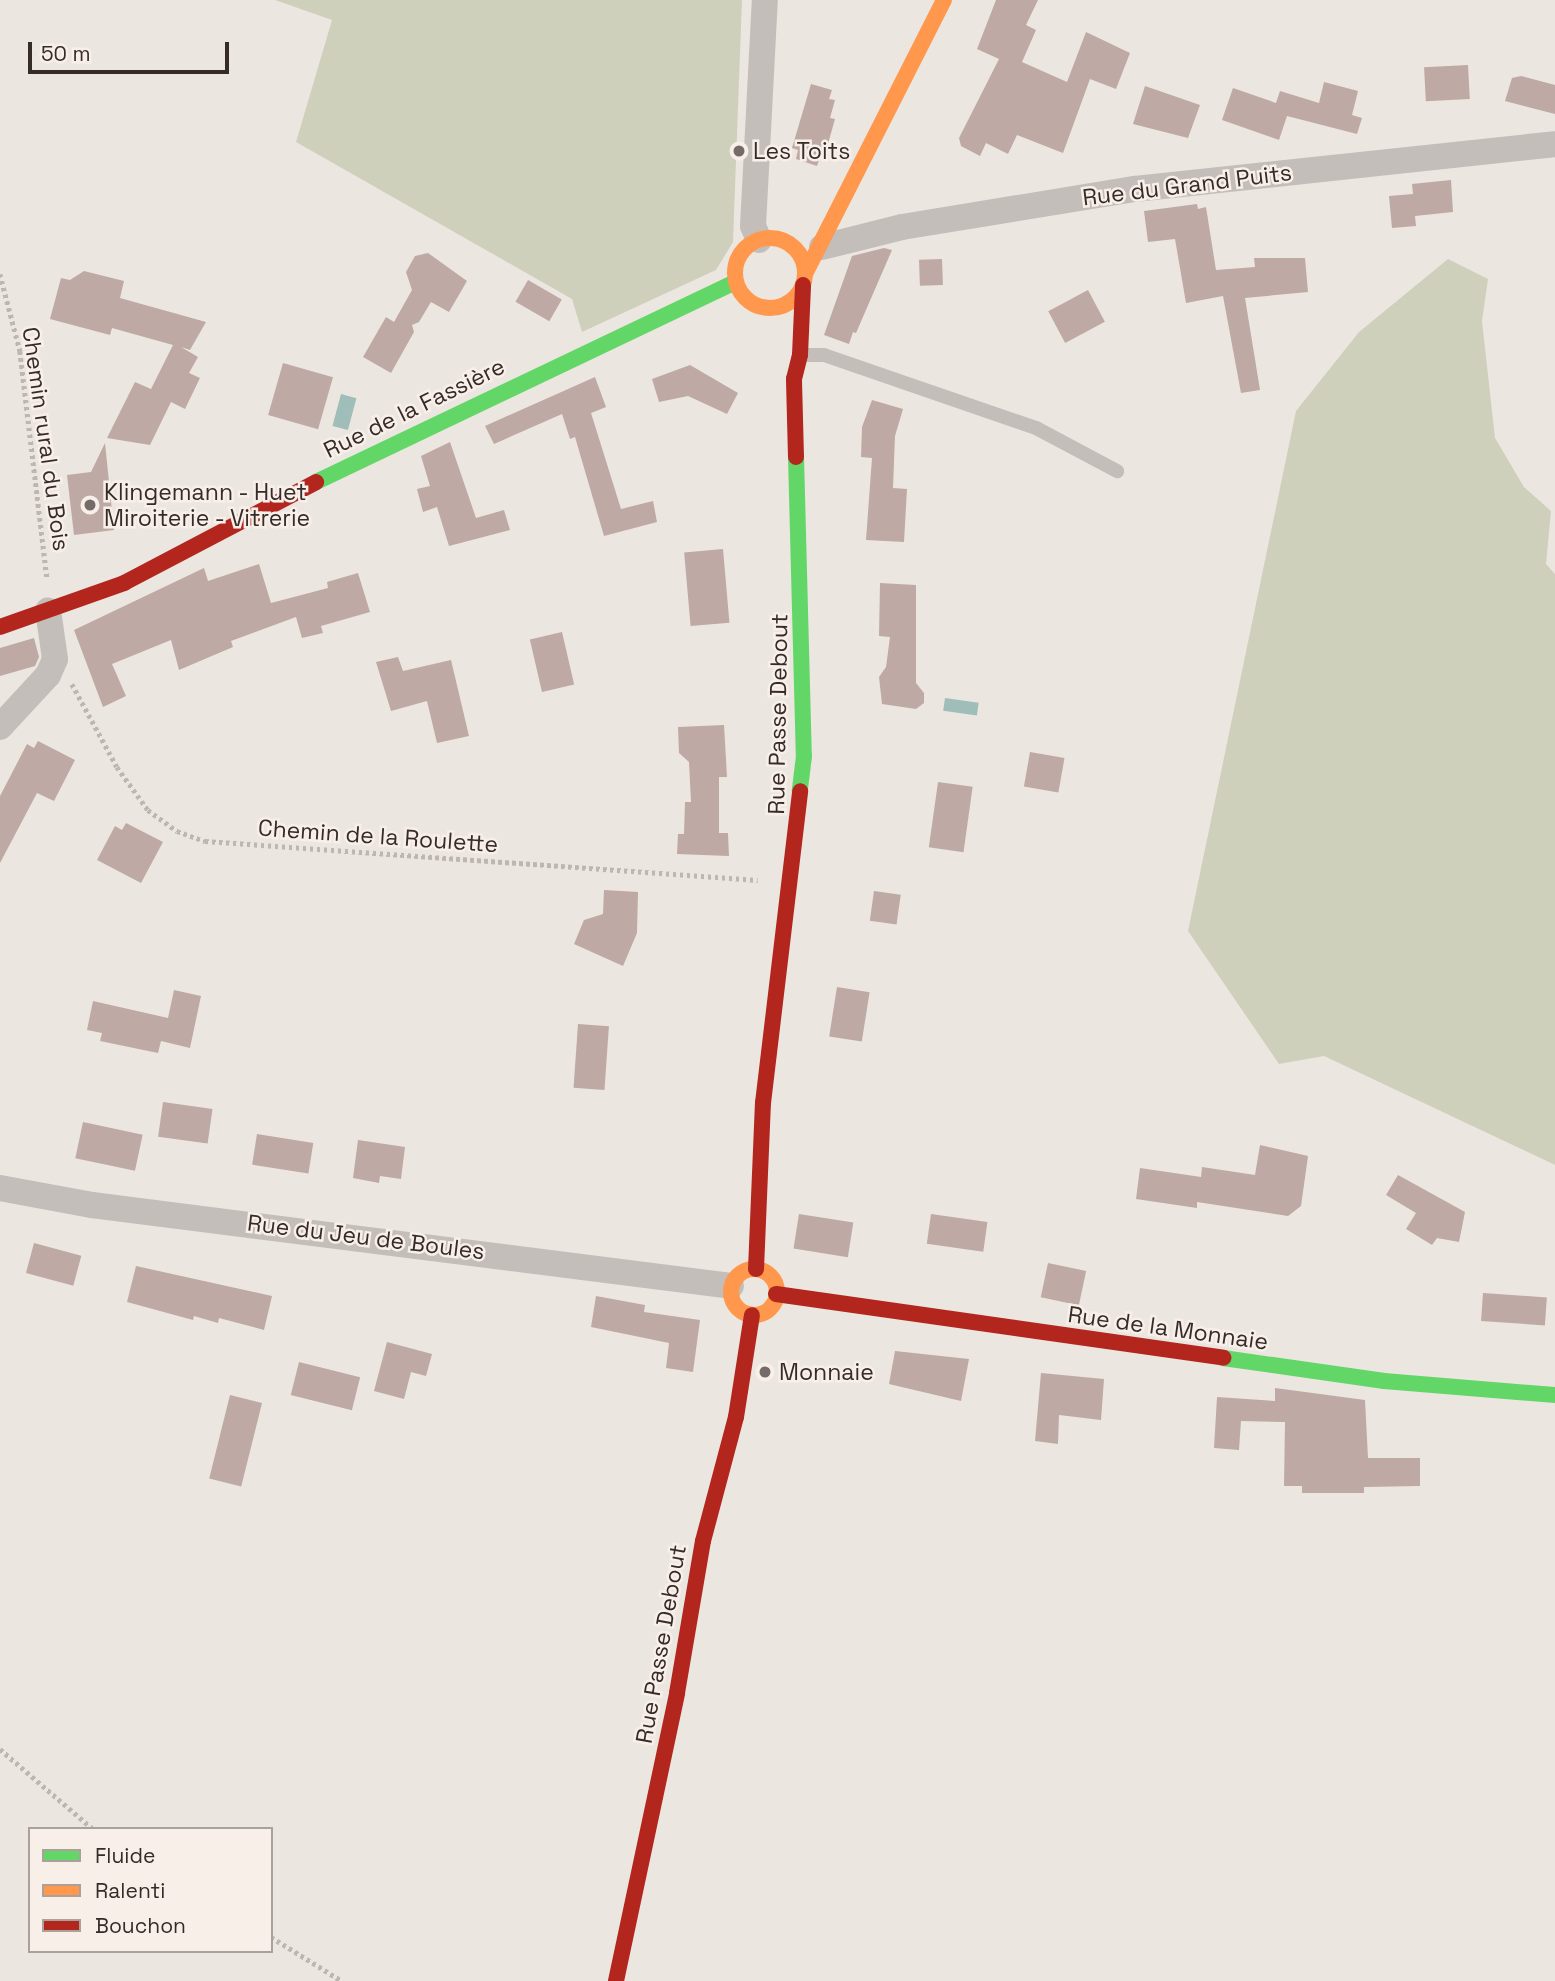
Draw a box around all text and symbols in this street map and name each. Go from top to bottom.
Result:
scale bar [32,28,233,72]
text: 50 m [41,40,91,67]
place label: Les Toits [753,137,851,165]
marker: Les Toits [731,143,747,159]
street label: Rue du Grand Puits [1081,158,1293,212]
street label: Chemin rural du Bois [17,325,75,553]
street label: Rue de la Fassière [319,352,509,464]
place label: Klingemann - Huet Miroiterie - Vitrerie [104,478,312,532]
marker: Klingemann - Huet Miroiterie - Vitrerie [82,497,98,513]
street label: Rue Passe Debout [762,613,794,815]
street label: Chemin de la Roulette [257,814,499,858]
street label: Rue du Jeu de Boules [246,1209,486,1265]
street label: Rue de la Monnaie [1066,1300,1270,1356]
place label: Monnaie [779,1358,874,1386]
marker: Monnaie [757,1364,773,1380]
street label: Rue Passe Debout [630,1543,692,1745]
legend [28,1827,273,1953]
text: Fluide [95,1842,155,1869]
text: Ralenti [95,1877,165,1904]
text: Bouchon [95,1912,186,1939]

